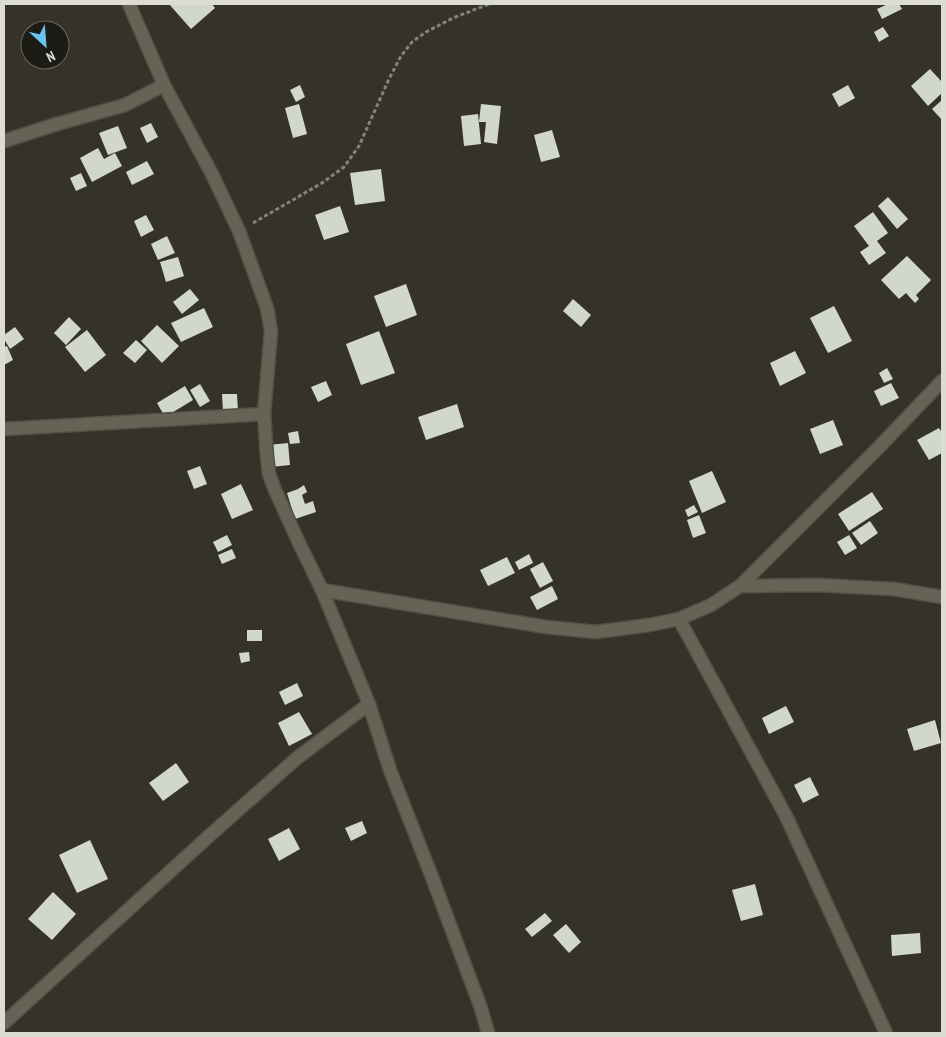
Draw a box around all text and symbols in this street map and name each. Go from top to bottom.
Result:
north arrow [20,20,70,70]
text: N [43,47,58,66]

